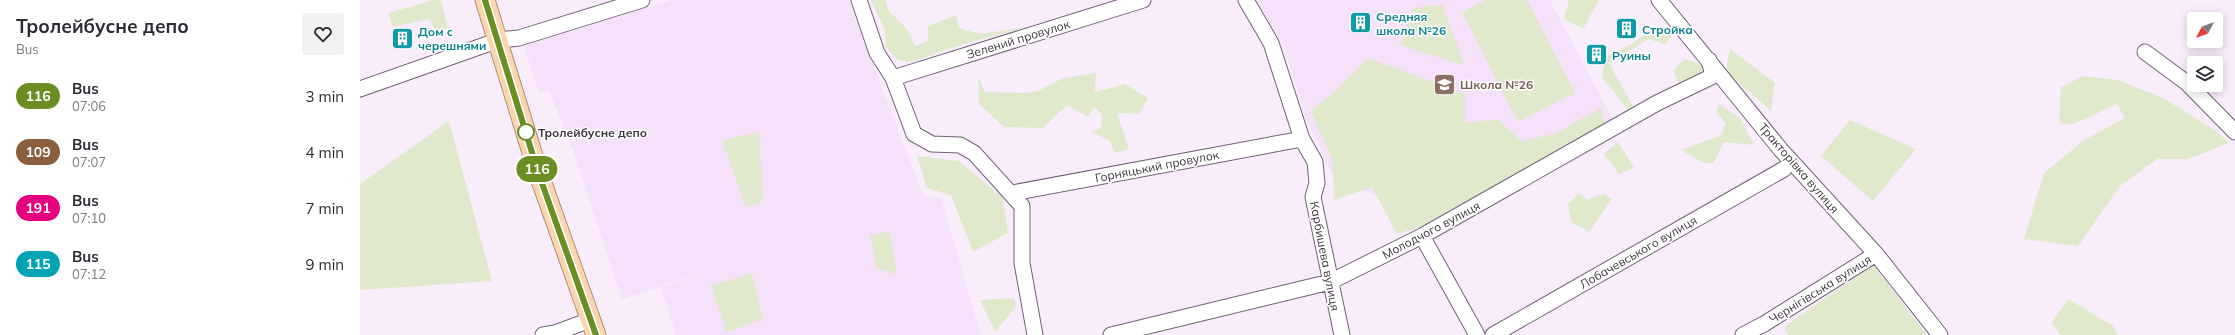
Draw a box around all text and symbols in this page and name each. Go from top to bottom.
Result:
place label: Средняя школа №26 [1376,9,1446,38]
building icon: Средняя школа №26 [1348,10,1374,36]
north arrow [2187,12,2223,48]
map controls [2187,12,2223,92]
button: heart [302,13,344,55]
text: Тролейбусне депо [16,14,189,38]
street label: Зелений провулок [964,16,1072,62]
building icon: Стройка [1614,16,1640,42]
place label: Стройка [1642,22,1693,37]
place label: Дом с черешнями [418,24,486,53]
building icon: Дом с черешнями [390,25,416,51]
text: Bus [16,41,39,57]
building icon: Руины [1583,42,1609,68]
place label: Руины [1612,48,1651,63]
button: layers [2187,56,2223,92]
school or university icon: Школа №26 [1432,71,1458,97]
place label: Школа №26 [1460,77,1533,92]
text: Bus [72,79,99,98]
text: 116 [25,87,51,105]
text: 3 min [306,87,344,106]
text: 07:06 [72,98,106,114]
street label: Тракторівка вулиця [1756,120,1842,216]
marker: Тролейбусне депо [517,123,535,141]
place label: Тролейбусне депо [538,125,647,140]
text: Bus [72,135,99,154]
text: 109 [25,143,51,161]
text: 4 min [306,143,344,162]
street label: Горняцький провулок [1094,147,1221,185]
text: 07:07 [72,154,106,170]
line badge: 116 [514,156,560,182]
text: 116 [524,160,550,178]
text: Bus [72,191,99,210]
street label: Молодчого вулиця [1380,198,1482,262]
text: 191 [25,199,51,217]
text: 7 min [306,199,344,218]
street label: Карбишева вулиця [1307,200,1343,312]
text: 07:10 [72,210,106,226]
street label: Лобачевського вулиця [1577,212,1699,292]
text: Bus [72,247,99,266]
street label: Чернігівська вулиця [1766,251,1874,327]
text: 115 [25,255,51,273]
text: 9 min [306,255,344,274]
text: 07:12 [72,266,106,282]

